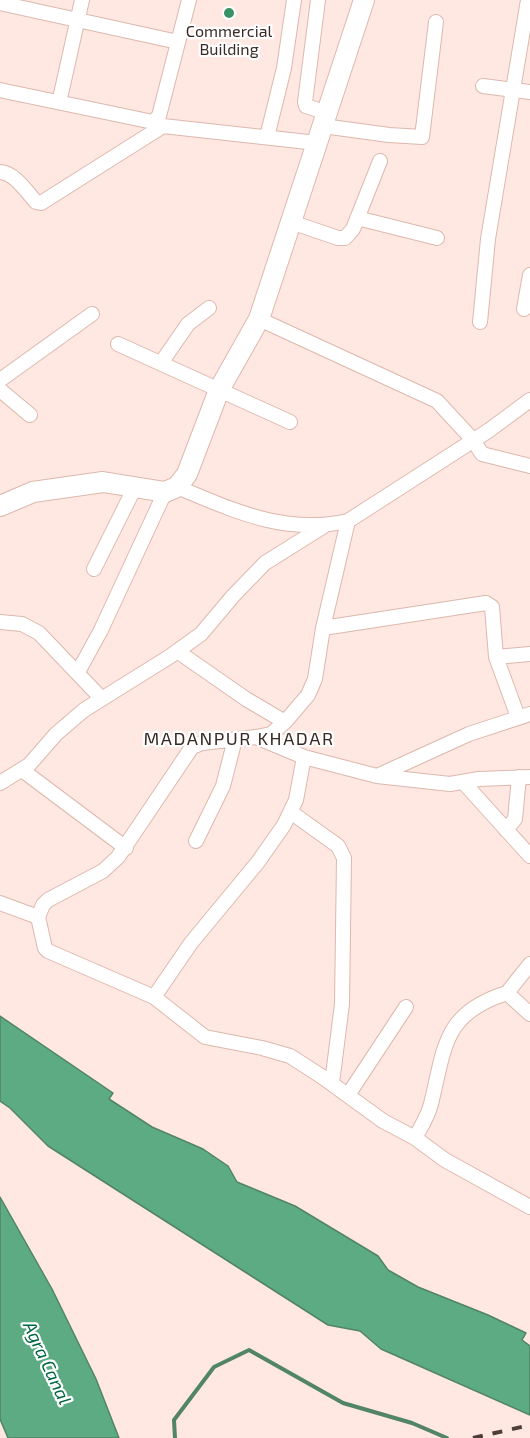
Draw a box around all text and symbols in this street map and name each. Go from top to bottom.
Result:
marker: Commercial Building [222,6,236,20]
place label: Commercial Building [186,22,272,60]
district label: MADANPUR KHADAR [143,728,335,750]
water label: Agra Canal [18,1318,76,1408]

